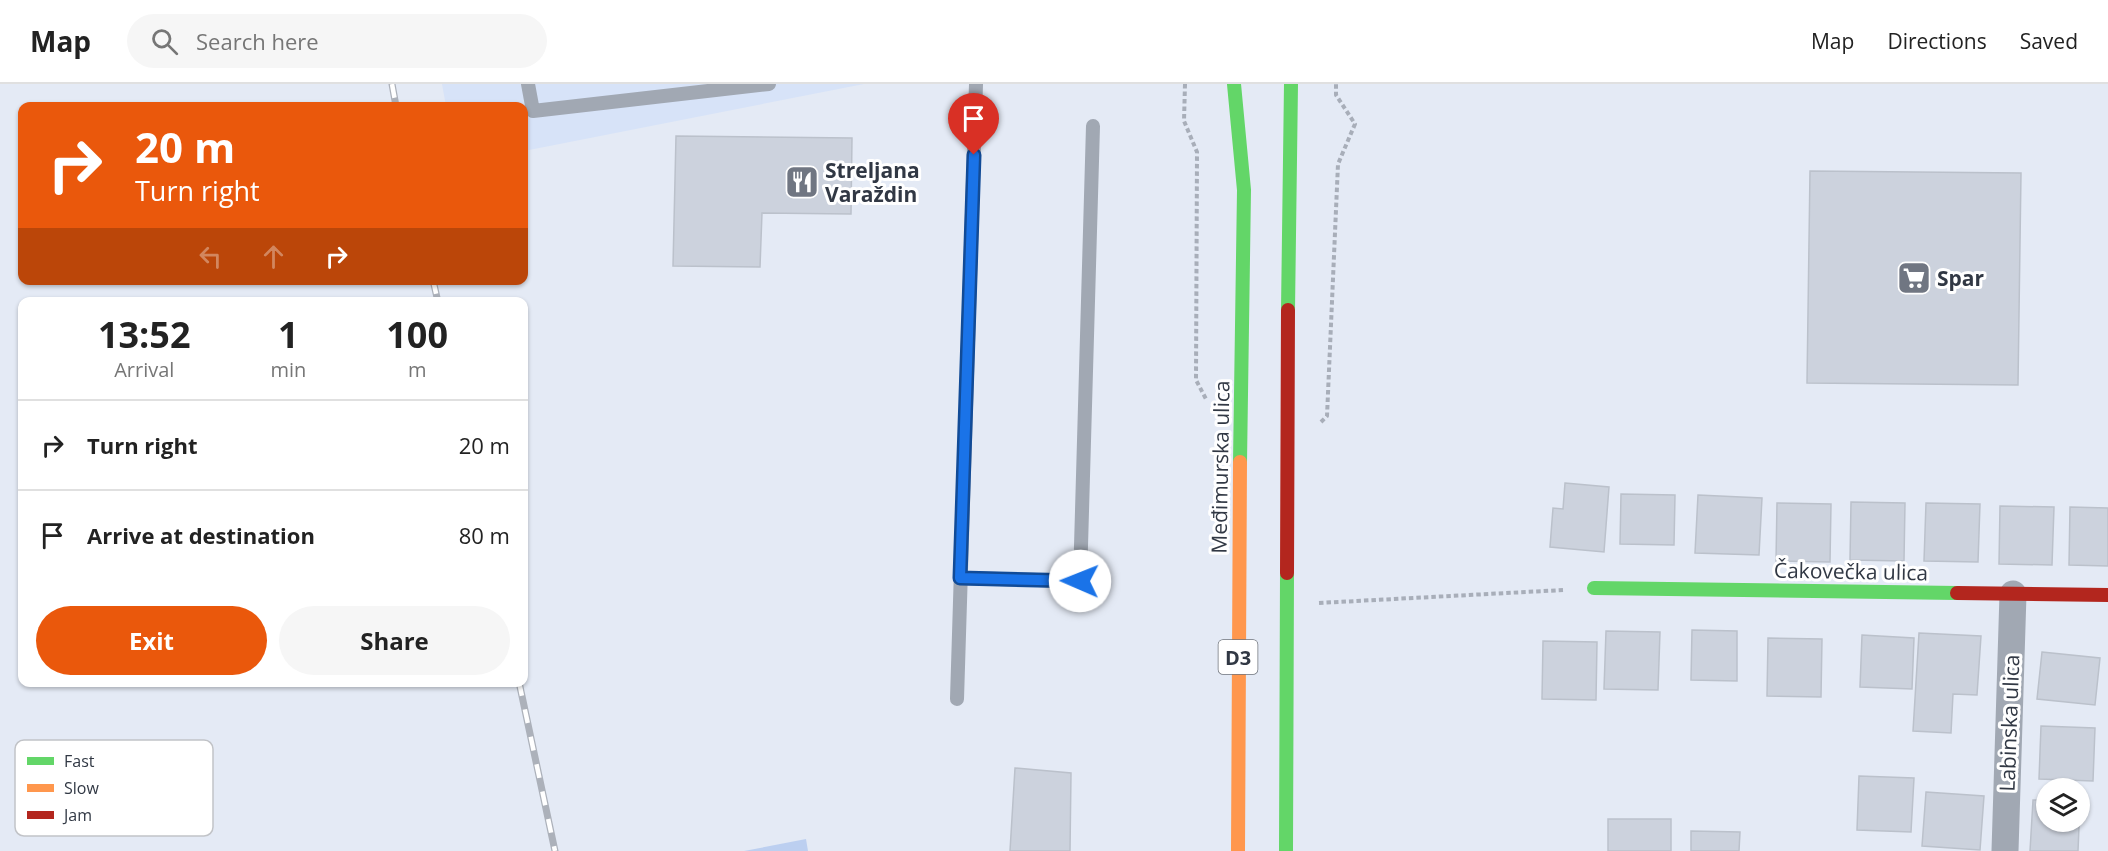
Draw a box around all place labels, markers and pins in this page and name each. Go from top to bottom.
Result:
pin [948,93,999,155]
place label: Streljana Varaždin [825,156,920,208]
restaurant icon: Streljana Varaždin [784,164,820,200]
supermarket icon: Spar [1896,260,1932,296]
place label: Spar [1937,264,1985,292]

